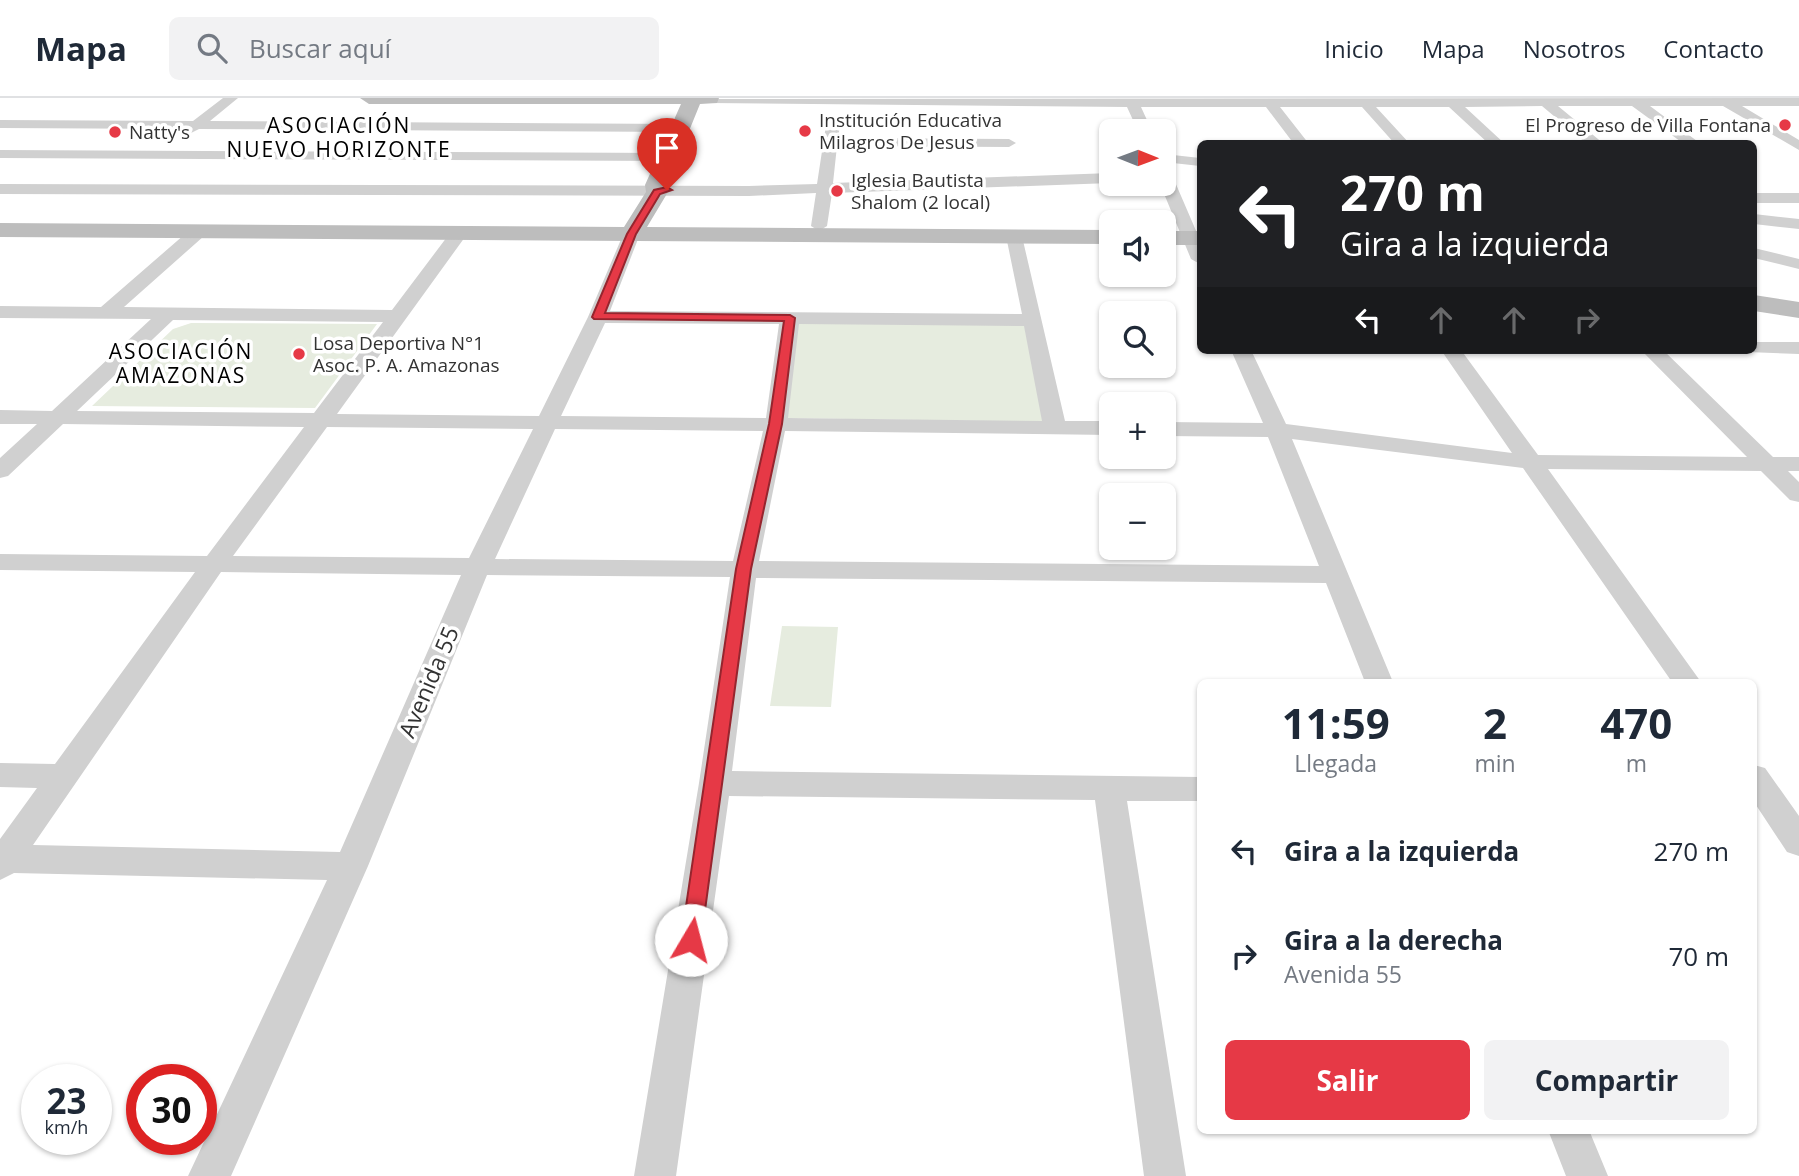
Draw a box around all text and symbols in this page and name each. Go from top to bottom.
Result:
search box [169,17,659,80]
text: Mapa [35,26,127,71]
icon: search [193,29,231,67]
text: Buscar aquí [249,30,391,66]
text: Inicio [1324,32,1384,65]
text: Mapa [1422,32,1485,65]
text: Nosotros [1523,32,1625,65]
text: Contacto [1663,32,1764,65]
place label: Institución Educativa Milagros De Jesus [819,107,1002,155]
district label: ASOCIACIÓN NUEVO HORIZONTE [226,111,452,163]
place label: El Progreso de Villa Fontana [1525,112,1771,138]
marker: El Progreso de Villa Fontana [1777,117,1793,133]
pin [637,118,697,190]
place label: Natty's [129,119,190,145]
north arrow [1099,119,1176,196]
map controls [1099,119,1176,560]
marker: Institución Educativa Milagros De Jesus [797,123,813,139]
marker: Natty's [107,124,123,140]
icon: arrive [648,129,686,167]
text: 270 m [1340,159,1485,225]
place label: Iglesia Bautista Shalom (2 local) [851,167,990,215]
icon: left [1225,168,1316,259]
marker: Iglesia Bautista Shalom (2 local) [829,183,845,199]
button: sound [1099,210,1176,287]
text: Gira a la izquierda [1340,222,1610,265]
button: search [1099,301,1176,378]
icon: left [1349,301,1387,339]
icon: ahead [1422,301,1460,339]
icon: ahead [1495,301,1533,339]
icon: right [1568,301,1606,339]
place label: Losa Deportiva N°1 Asoc. P. A. Amazonas [313,330,500,378]
district label: ASOCIACIÓN AMAZONAS [109,337,253,389]
marker: Losa Deportiva N°1 Asoc. P. A. Amazonas [291,346,307,362]
button: + [1099,392,1176,469]
button: − [1099,483,1176,560]
street label: Avenida 55 [390,621,466,742]
text: 11:59 [1282,694,1390,751]
text: 2 [1483,694,1507,751]
text: 470 [1600,694,1672,751]
text: Llegada [1294,747,1377,779]
text: min [1474,747,1516,779]
text: m [1626,747,1647,779]
icon: left [1225,832,1263,870]
text: Gira a la izquierda [1284,833,1519,869]
text: 270 m [1654,833,1729,869]
position arrow [654,903,728,977]
text: Gira a la derecha [1284,922,1503,958]
icon: right [1225,937,1263,975]
text: 70 m [1668,938,1729,974]
text: Avenida 55 [1284,958,1402,990]
button: Salir [1225,1040,1470,1120]
button: Compartir [1484,1040,1729,1120]
speed limit sign: 30 [126,1064,217,1155]
text: 23 [46,1077,87,1124]
text: km/h [45,1115,88,1139]

